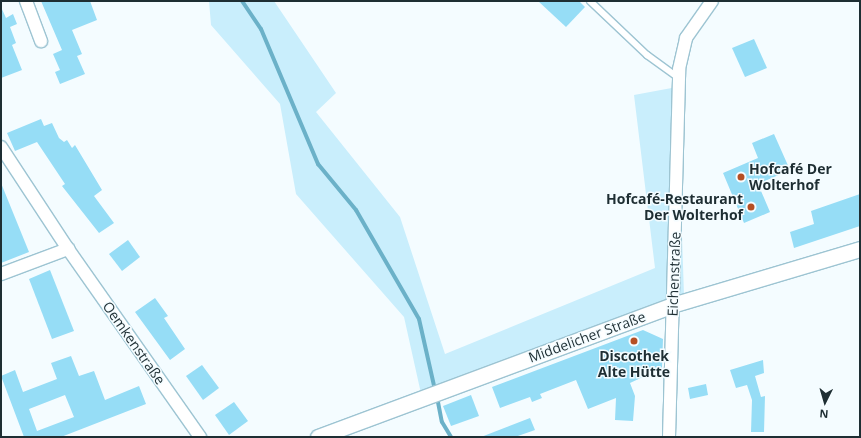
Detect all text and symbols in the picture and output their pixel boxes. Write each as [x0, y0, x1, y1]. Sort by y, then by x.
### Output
place label: Hofcafé Der Wolterhof [749, 161, 832, 194]
marker: Hofcafé Der Wolterhof [736, 172, 746, 182]
place label: Hofcafé-Restaurant Der Wolterhof [606, 191, 743, 224]
marker: Hofcafé-Restaurant Der Wolterhof [746, 202, 756, 212]
street label: Eichenstraße [664, 231, 684, 317]
street label: Oemkenstraße [99, 298, 169, 388]
street label: Middelicher Straße [526, 308, 648, 366]
marker: Discothek Alte Hütte [629, 336, 639, 346]
place label: Discothek Alte Hütte [598, 348, 670, 380]
north arrow [805, 382, 845, 422]
text: N [819, 407, 829, 422]

